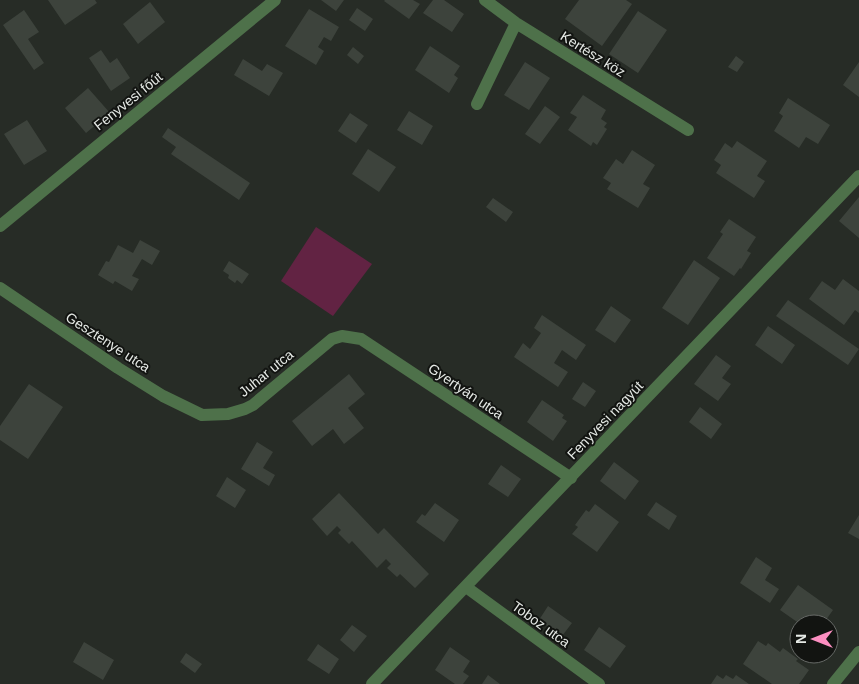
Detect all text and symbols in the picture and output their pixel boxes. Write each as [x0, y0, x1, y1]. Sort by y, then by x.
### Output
street label: Kertész köz [558, 28, 628, 80]
street label: Fenyvesi főút [91, 69, 165, 133]
street label: Gesztenye utca [63, 309, 153, 375]
street label: Juhar utca [236, 346, 297, 400]
street label: Gyertyán utca [425, 360, 507, 422]
street label: Fenyvesi nagyút [564, 378, 646, 462]
street label: Toboz utca [509, 598, 573, 650]
north arrow [789, 614, 839, 664]
text: N [793, 634, 809, 644]

